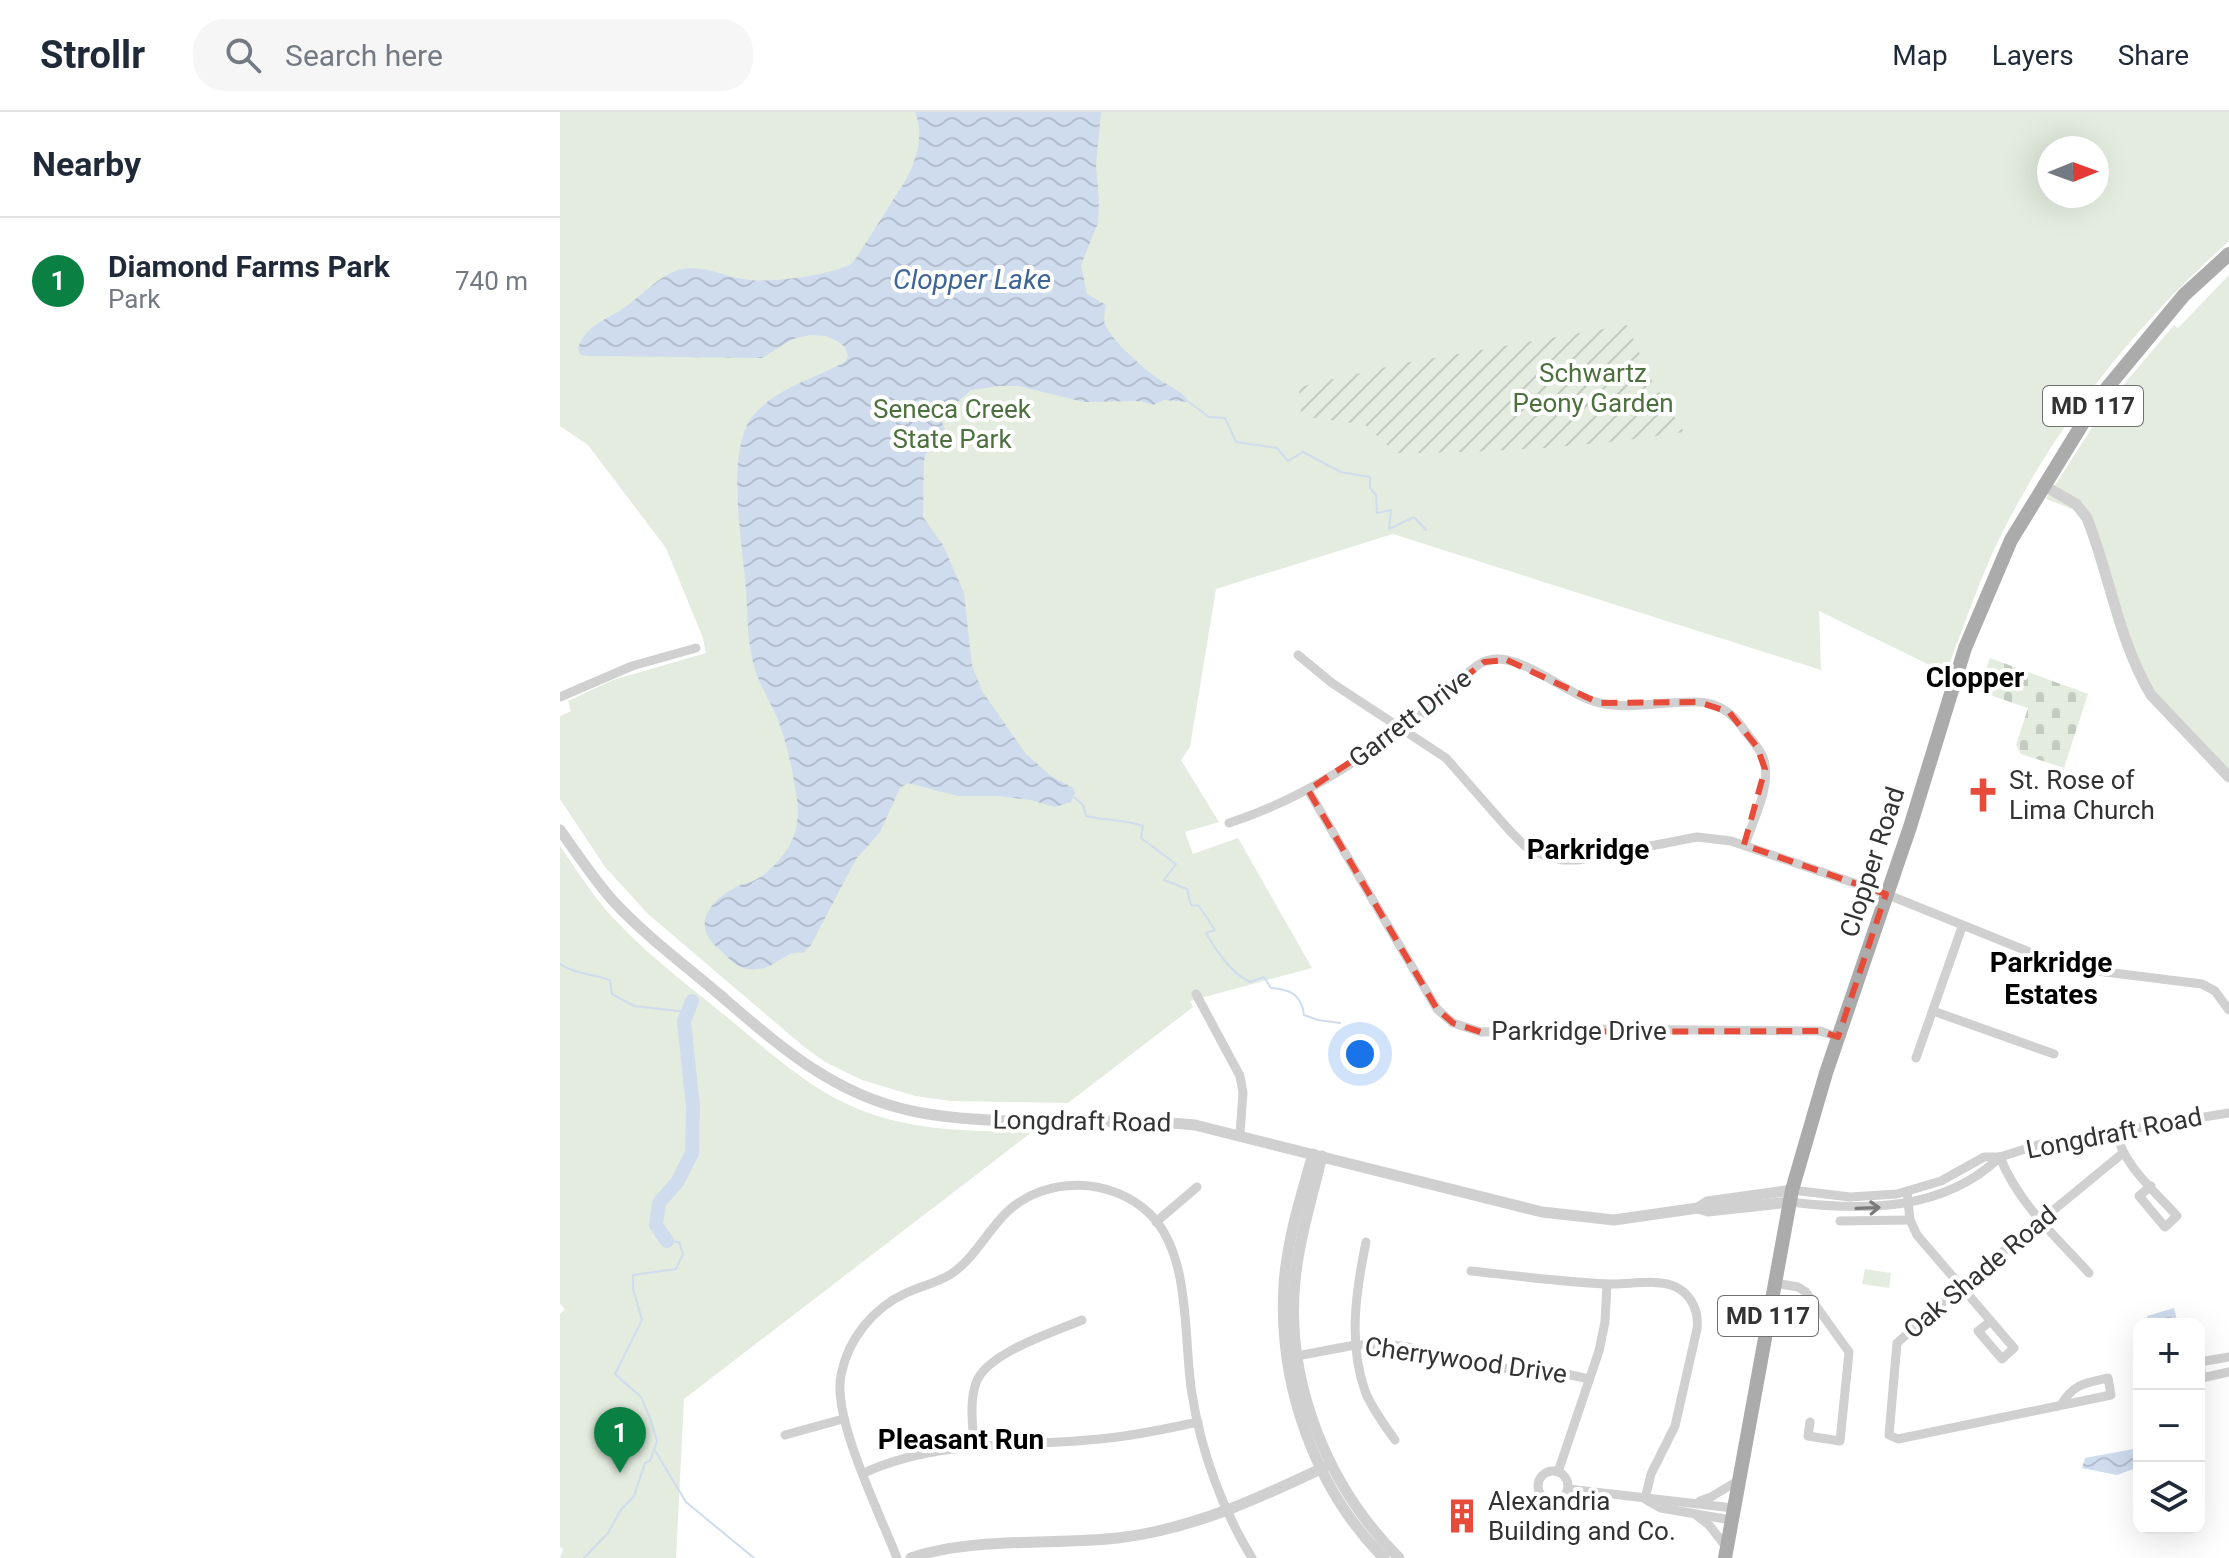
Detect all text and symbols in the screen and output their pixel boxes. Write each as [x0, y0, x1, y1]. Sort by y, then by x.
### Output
search box [193, 19, 753, 91]
text: Strollr [40, 33, 145, 77]
icon: search [221, 33, 265, 77]
text: Search here [285, 38, 443, 73]
text: Map [1892, 39, 1948, 72]
text: Layers [1992, 39, 2074, 72]
text: Share [2118, 39, 2189, 72]
north arrow [2037, 136, 2109, 208]
text: Nearby [32, 144, 141, 184]
text: Diamond Farms Park [108, 249, 390, 284]
water label: Clopper Lake [893, 263, 1051, 296]
text: 1 [51, 266, 65, 296]
text: 740 m [455, 266, 528, 296]
text: Park [108, 284, 160, 314]
park label: Schwartz Peony Garden [1512, 358, 1674, 418]
road number: MD 117 [2043, 386, 2143, 426]
park label: Seneca Creek State Park [873, 394, 1032, 454]
district label: Clopper [1926, 661, 2024, 694]
street label: Garrett Drive [1343, 662, 1477, 774]
place label: St. Rose of Lima Church [2009, 765, 2155, 825]
church icon: St. Rose of Lima Church [1964, 776, 2002, 814]
street label: Clopper Road [1834, 783, 1910, 941]
district label: Parkridge [1527, 833, 1649, 866]
district label: Parkridge Estates [1990, 946, 2112, 1011]
street label: Parkridge Drive [1491, 1016, 1667, 1046]
your location [1340, 1034, 1380, 1074]
street label: Longdraft Road [2024, 1101, 2204, 1165]
street label: Longdraft Road [992, 1104, 1172, 1138]
street label: Oak Shade Road [1898, 1199, 2062, 1345]
one-way arrow [1854, 1200, 1881, 1215]
road number: MD 117 [1718, 1296, 1818, 1336]
map controls [2133, 1318, 2205, 1534]
button: + [2133, 1318, 2205, 1390]
street label: Cherrywood Drive [1363, 1331, 1569, 1389]
button: − [2133, 1390, 2205, 1462]
pin: 1 [594, 1407, 646, 1473]
district label: Pleasant Run [878, 1423, 1044, 1456]
button: layers [2133, 1462, 2205, 1534]
place label: Alexandria Building and Co. [1488, 1486, 1676, 1546]
building icon: Alexandria Building and Co. [1443, 1497, 1481, 1535]

